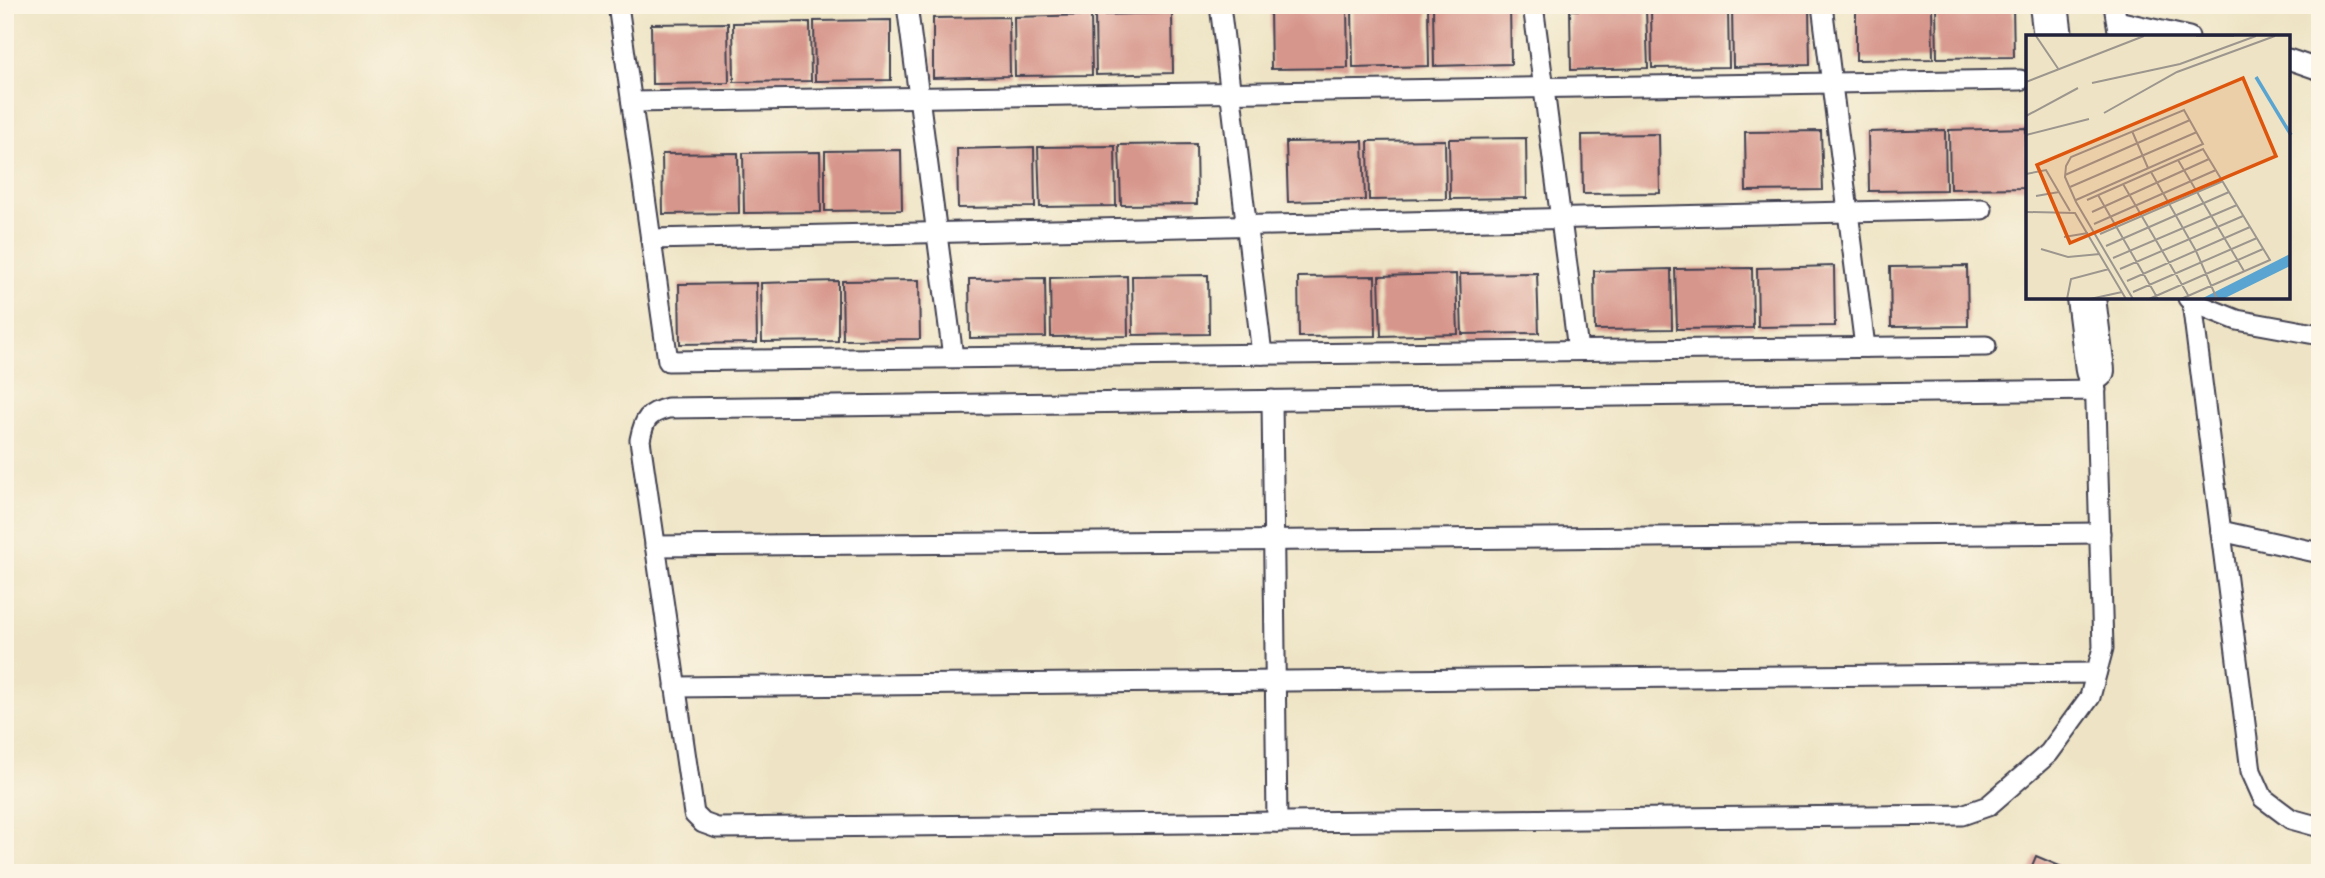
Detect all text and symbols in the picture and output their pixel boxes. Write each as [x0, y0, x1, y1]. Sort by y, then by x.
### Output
inset map [2026, 35, 2290, 299]

